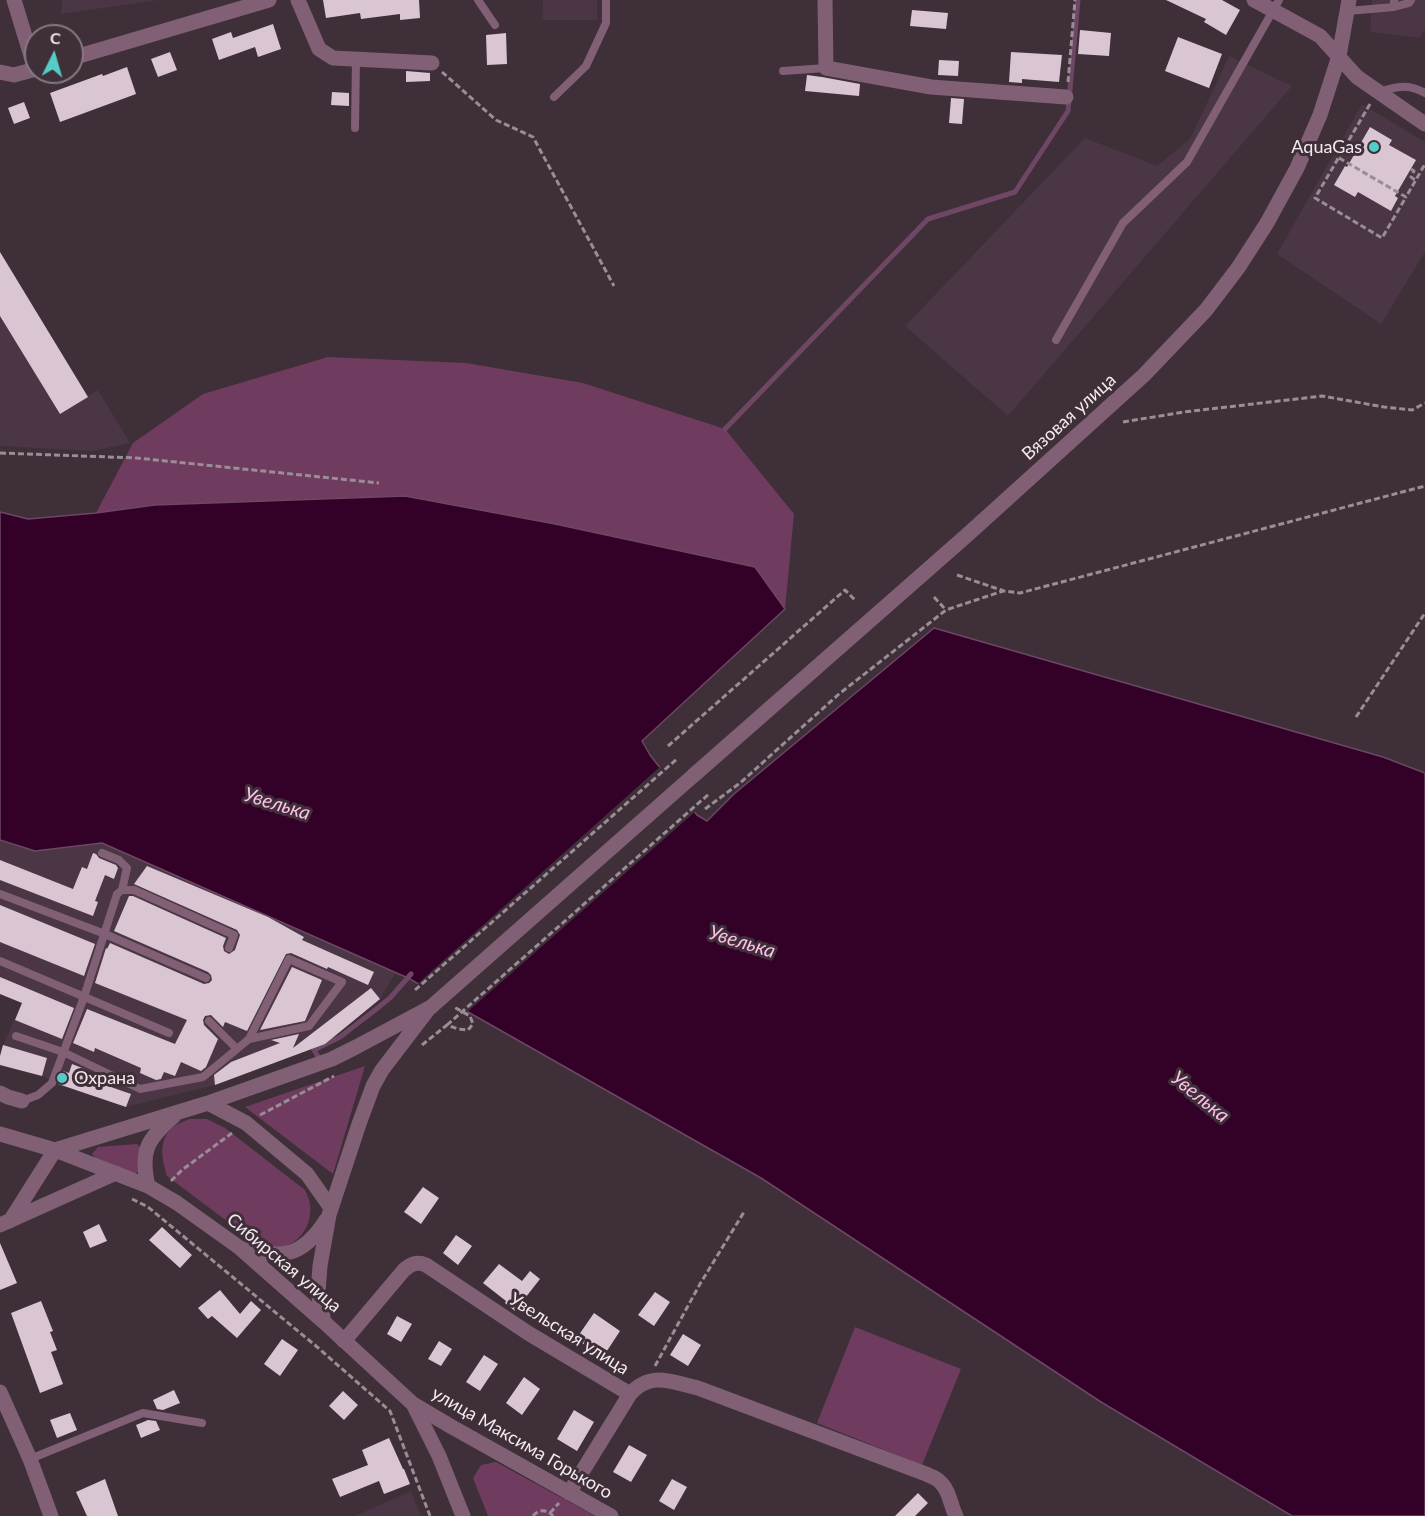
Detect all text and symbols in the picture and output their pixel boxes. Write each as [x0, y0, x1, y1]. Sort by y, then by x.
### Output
north arrow [24, 24, 84, 84]
text: С [49, 28, 62, 47]
place label: AquaGas [1291, 136, 1362, 158]
marker: AquaGas [1367, 140, 1381, 154]
street label: Вязовая улица [1018, 369, 1120, 465]
water label: Увелька [241, 783, 313, 825]
water label: Увелька [706, 921, 778, 963]
water label: Увелька [1166, 1066, 1234, 1128]
place label: Охрана [74, 1067, 135, 1089]
marker: Охрана [55, 1071, 69, 1085]
street label: Сибирская улица [222, 1209, 346, 1317]
street label: Увельская улица [505, 1289, 633, 1379]
street label: улица Максима Горького [428, 1382, 616, 1504]

